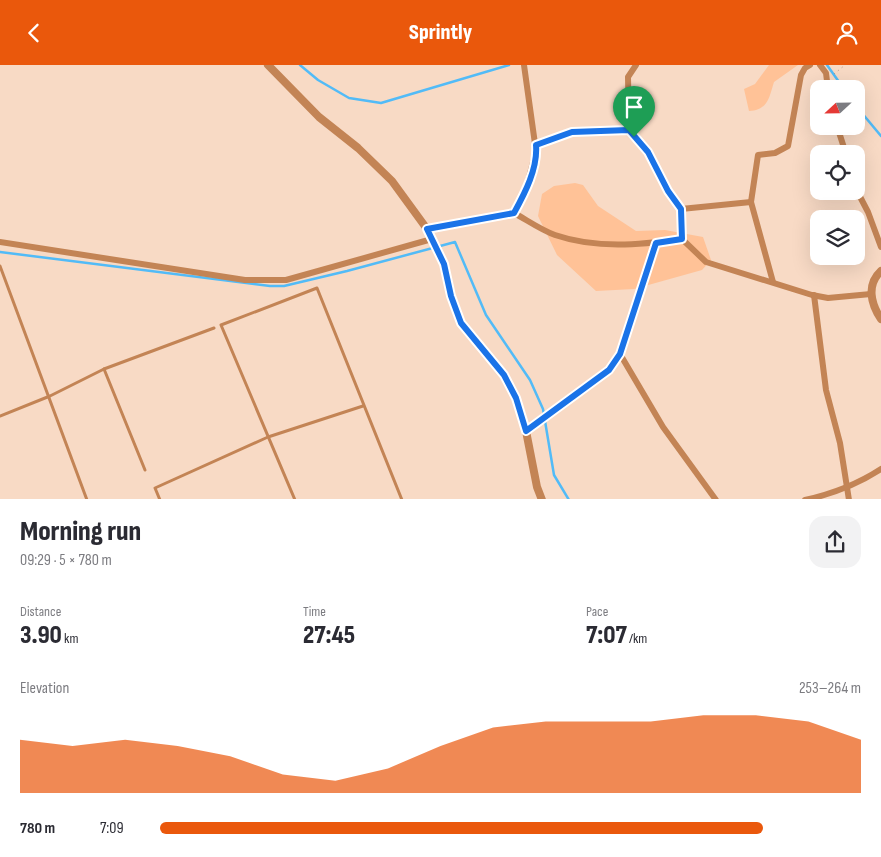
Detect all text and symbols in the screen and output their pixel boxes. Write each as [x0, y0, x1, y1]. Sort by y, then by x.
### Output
icon: back [20, 19, 48, 47]
text: Sprintly [409, 19, 472, 46]
icon: person [833, 19, 861, 47]
north arrow [810, 80, 865, 135]
map controls [810, 80, 865, 265]
pin [613, 86, 655, 137]
icon: arrive [620, 93, 648, 121]
button: locate [810, 145, 865, 200]
button: layers [810, 210, 865, 265]
text: Morning run [20, 515, 141, 548]
button: share [809, 516, 861, 568]
text: 09:29 · 5 × 780 m [20, 551, 112, 570]
text: Distance [20, 603, 61, 620]
text: Time [303, 603, 326, 620]
text: Pace [586, 603, 608, 620]
text: 3.90 [20, 620, 62, 651]
text: 27:45 [303, 620, 355, 651]
text: 7:07 [586, 620, 627, 651]
text: km [62, 630, 78, 647]
text: /km [627, 630, 647, 647]
text: Elevation [20, 679, 69, 698]
text: 253–264 m [799, 679, 861, 698]
text: 780 m [20, 819, 55, 838]
text: 7:09 [100, 819, 124, 838]

